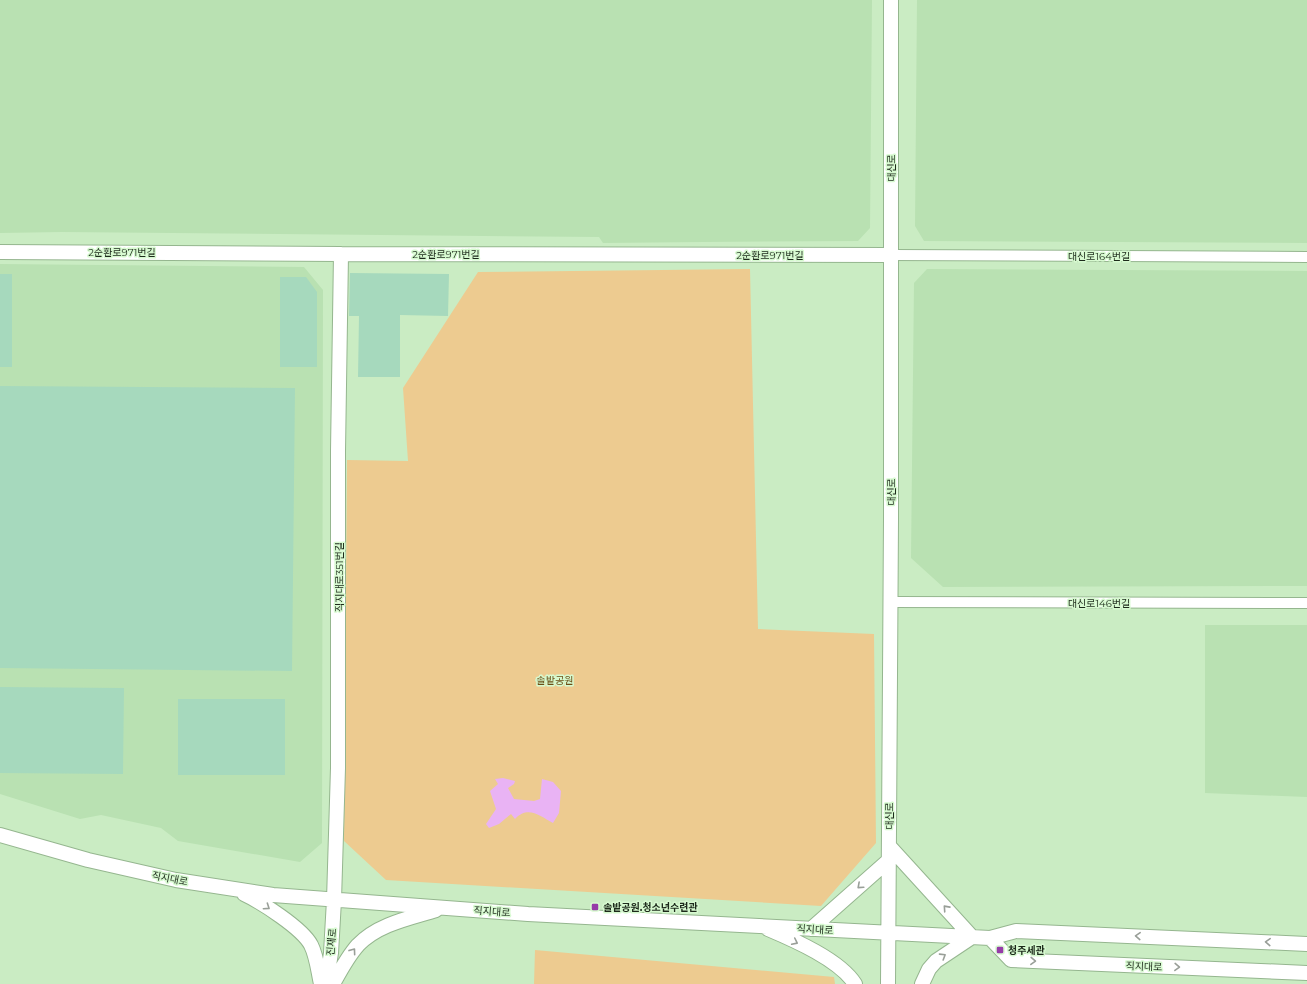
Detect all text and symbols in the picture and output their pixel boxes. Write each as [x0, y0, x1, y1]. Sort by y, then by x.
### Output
street label: 대신로 [885, 154, 898, 182]
street label: 2순환로971번길 [88, 246, 156, 259]
street label: 2순환로971번길 [412, 248, 480, 261]
street label: 2순환로971번길 [736, 249, 804, 262]
street label: 대신로164번길 [1068, 250, 1130, 263]
street label: 대신로 [885, 478, 898, 506]
street label: 직지대로351번길 [333, 542, 346, 612]
street label: 대신로146번길 [1068, 597, 1130, 610]
park label: 솔밭공원 [537, 674, 573, 687]
street label: 대신로 [883, 802, 896, 830]
street label: 직지대로 [151, 869, 189, 888]
one-way arrow [857, 881, 865, 888]
place label: 솔밭공원.청소년수련관 [603, 901, 698, 914]
one-way arrow [263, 902, 270, 910]
marker: 솔밭공원.청소년수련관 [590, 902, 600, 912]
street label: 직지대로 [473, 904, 511, 919]
one-way arrow [943, 905, 951, 913]
street label: 직지대로 [796, 922, 834, 937]
street label: 진재로 [324, 928, 339, 956]
one-way arrow [1135, 932, 1141, 941]
one-way arrow [791, 937, 799, 945]
one-way arrow [1265, 938, 1271, 947]
place label: 청주세관 [1008, 944, 1045, 957]
marker: 청주세관 [995, 945, 1005, 955]
one-way arrow [349, 948, 356, 955]
one-way arrow [939, 953, 946, 961]
one-way arrow [1030, 957, 1036, 965]
street label: 직지대로 [1125, 959, 1163, 974]
one-way arrow [1174, 963, 1180, 971]

